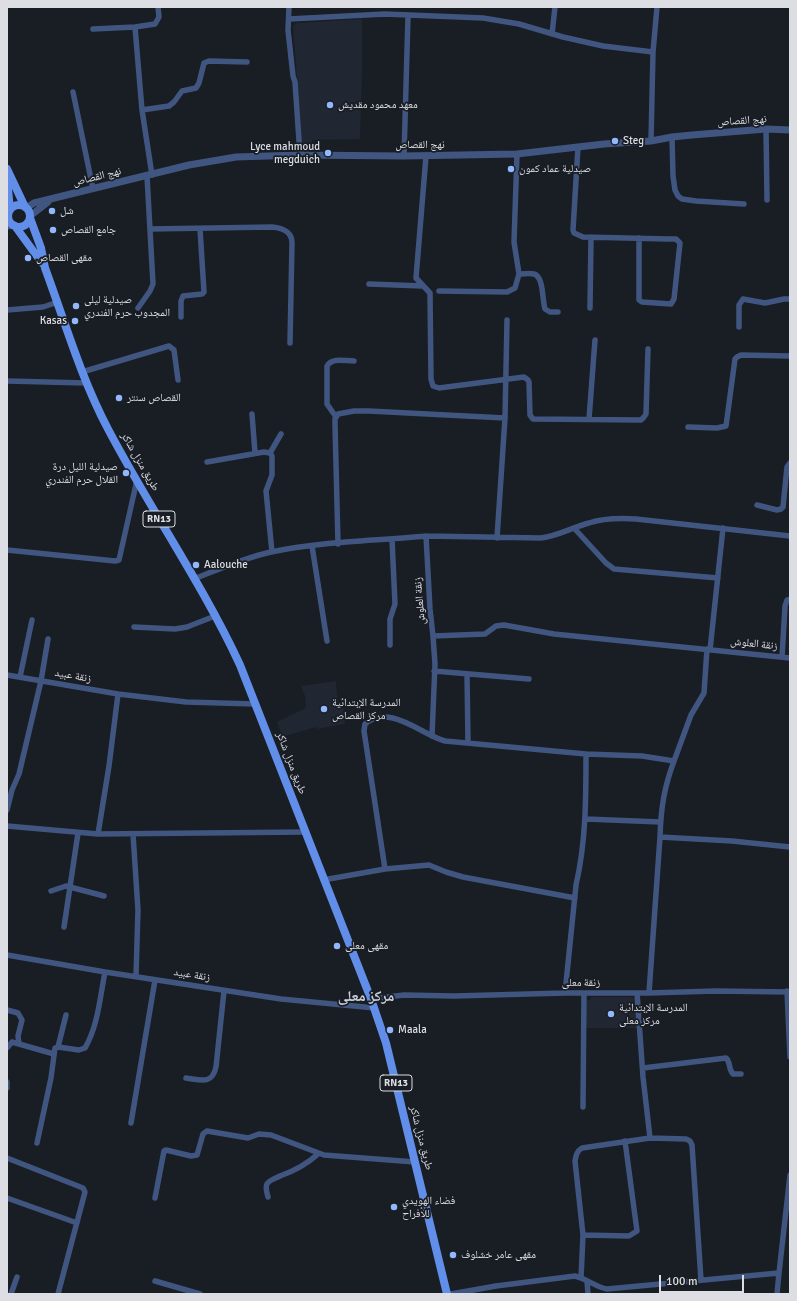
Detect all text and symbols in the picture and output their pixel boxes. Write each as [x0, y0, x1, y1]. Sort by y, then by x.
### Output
place label: معهد محمود مقديش [338, 98, 418, 112]
marker: معهد محمود مقديش [325, 100, 335, 110]
street label: نهج القصاص [717, 113, 767, 129]
place label: Steg [623, 134, 644, 148]
marker: Steg [610, 136, 620, 146]
street label: نهج القصاص [395, 138, 445, 152]
place label: Lyce mahmoud megduich [250, 140, 320, 166]
marker: Lyce mahmoud megduich [323, 148, 333, 158]
place label: صيدلية عماد كمون [519, 162, 591, 176]
marker: صيدلية عماد كمون [506, 164, 516, 174]
street label: نهج القصاص [71, 165, 123, 189]
place label: شل [60, 204, 74, 218]
marker: شل [47, 206, 57, 216]
place label: جامع القصاص [61, 223, 116, 237]
marker: جامع القصاص [48, 225, 58, 235]
place label: مقهى القصاص [36, 251, 92, 265]
marker: مقهى القصاص [23, 253, 33, 263]
place label: صيدلية ليلى المجدوب حرم الفندري [84, 293, 170, 319]
marker: صيدلية ليلى المجدوب حرم الفندري [71, 301, 81, 311]
place label: Kasas [40, 314, 67, 328]
marker: Kasas [70, 316, 80, 326]
place label: القصاص سنتر [127, 391, 181, 405]
marker: القصاص سنتر [114, 393, 124, 403]
street label: طريق منزل شاكر [118, 430, 162, 494]
place label: صيدلية الليل درة القلال حرم الفندري [45, 460, 118, 486]
marker: صيدلية الليل درة القلال حرم الفندري [121, 468, 131, 478]
road number: RN13 [143, 511, 175, 527]
place label: Aalouche [204, 558, 248, 572]
marker: Aalouche [191, 560, 201, 570]
street label: زنقة العلوش [411, 577, 429, 625]
street label: زنقة العلوش [730, 635, 778, 653]
street label: زنقة عبيد [54, 666, 92, 686]
place label: المدرسة الإبتدائية مركز القصاص [332, 696, 401, 722]
marker: المدرسة الإبتدائية مركز القصاص [319, 704, 329, 714]
street label: طريق منزل شاكر [273, 730, 309, 796]
place label: مقهى معلى [345, 939, 388, 953]
marker: مقهى معلى [332, 941, 342, 951]
street label: زنقة عبيد [173, 966, 211, 984]
street label: زنقة معلى [562, 976, 600, 990]
district label: مركز معلى [338, 988, 394, 1006]
place label: المدرسة الإبتدائية مركز معلى [619, 1001, 688, 1027]
marker: المدرسة الإبتدائية مركز معلى [606, 1009, 616, 1019]
place label: Maala [398, 1023, 427, 1037]
marker: Maala [385, 1025, 395, 1035]
road number: RN13 [380, 1075, 412, 1091]
street label: طريق منزل شاكر [407, 1105, 435, 1171]
place label: فضاء الهويدي للأفراح [402, 1194, 455, 1220]
marker: فضاء الهويدي للأفراح [389, 1202, 399, 1212]
place label: مقهى عامر خشلوف [461, 1248, 536, 1262]
marker: مقهى عامر خشلوف [448, 1250, 458, 1260]
scale bar [661, 1267, 746, 1293]
text: 100 m [666, 1274, 698, 1289]

